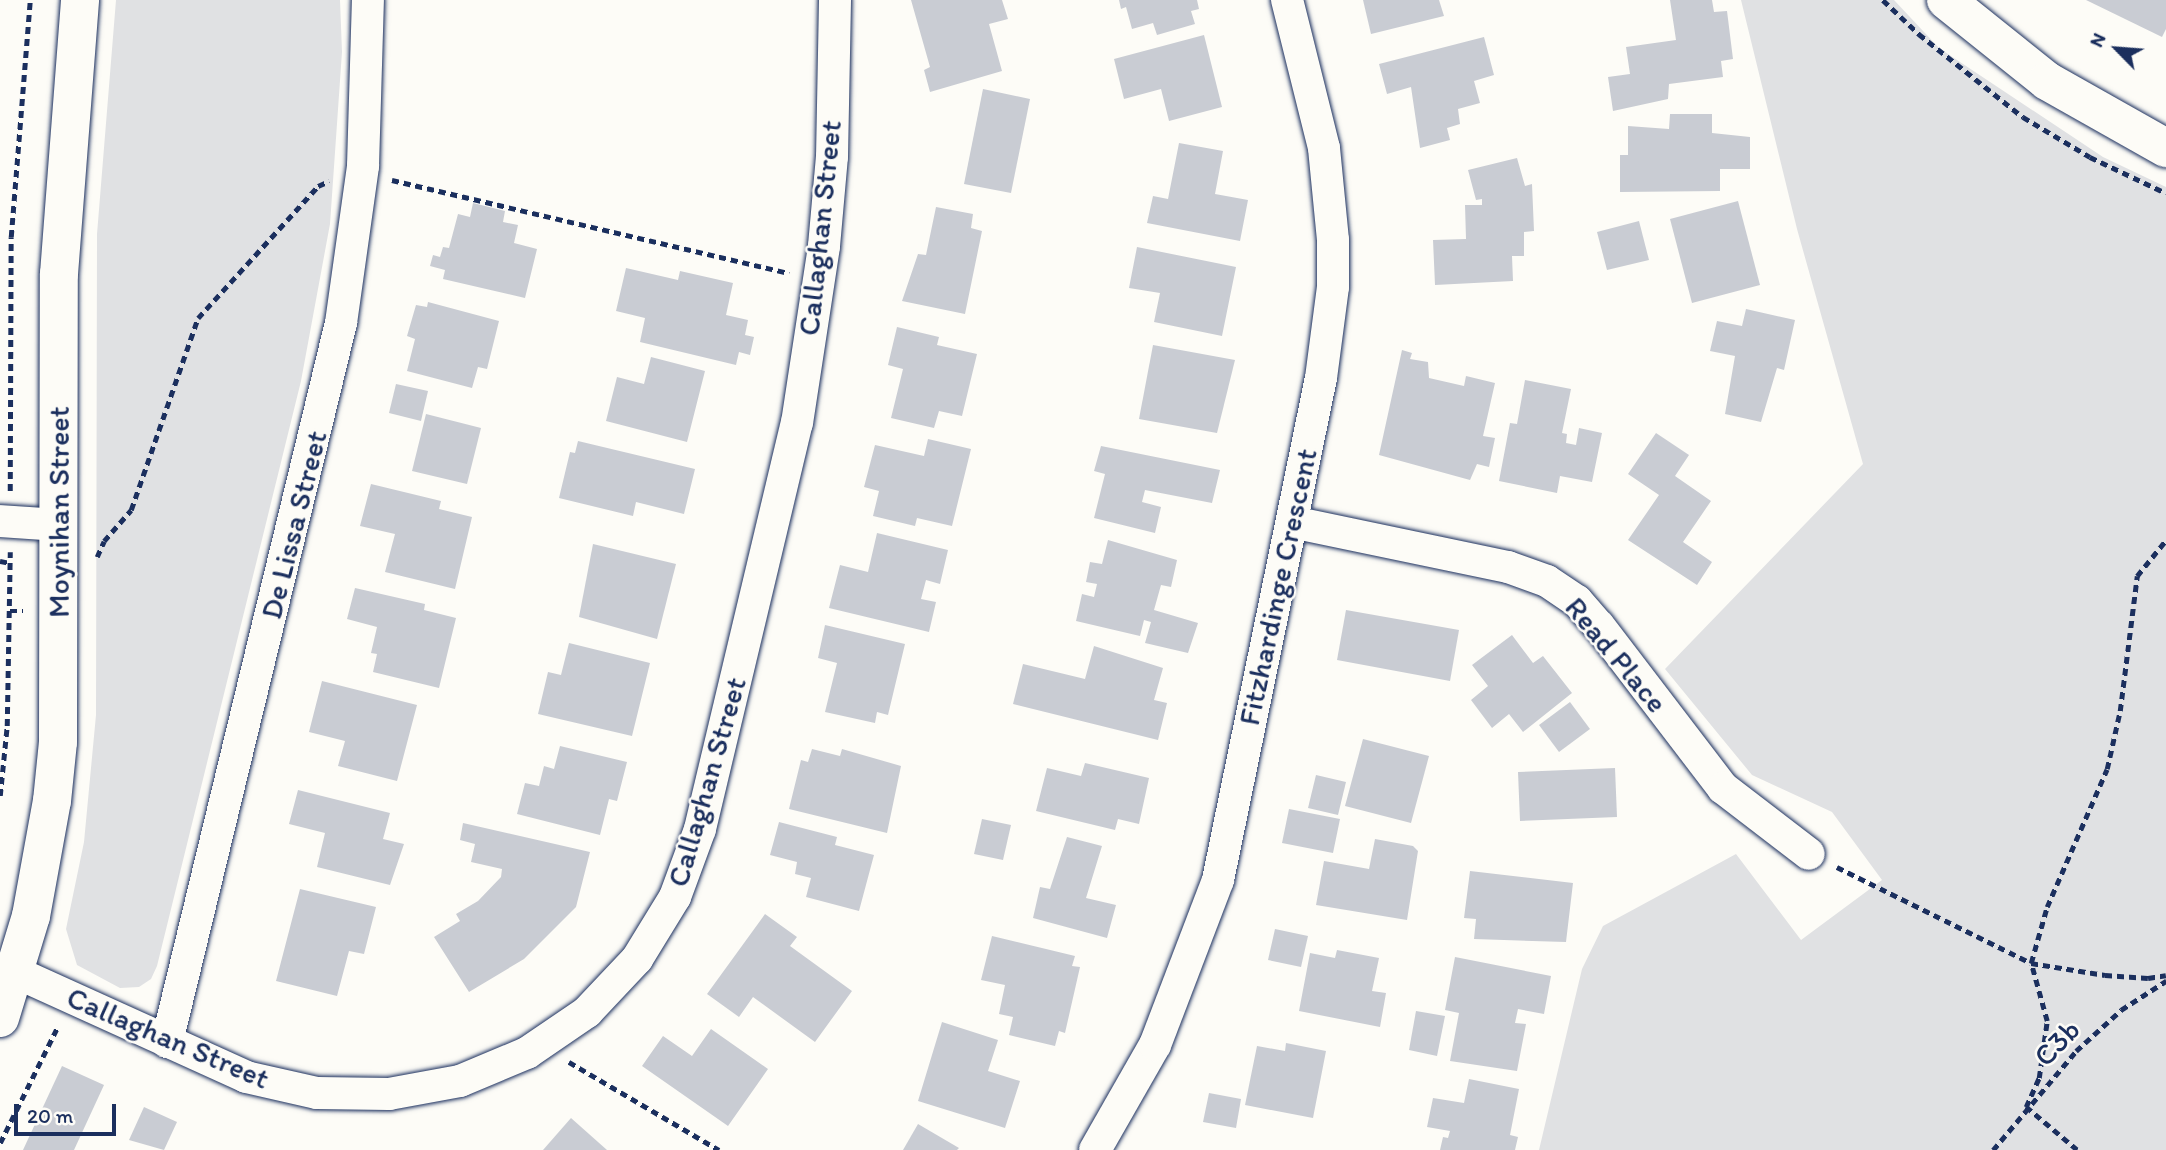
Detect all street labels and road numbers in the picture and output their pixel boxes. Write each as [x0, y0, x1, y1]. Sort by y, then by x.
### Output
street label: Callaghan Street [791, 119, 849, 337]
street label: Moynihan Street [41, 406, 77, 618]
street label: De Lissa Street [253, 428, 335, 622]
street label: Fitzhardinge Crescent [1231, 445, 1325, 729]
street label: Read Place [1557, 590, 1675, 720]
street label: Callaghan Street [660, 673, 754, 891]
street label: Callaghan Street [62, 979, 274, 1097]
street label: C3b [2026, 1012, 2088, 1074]

